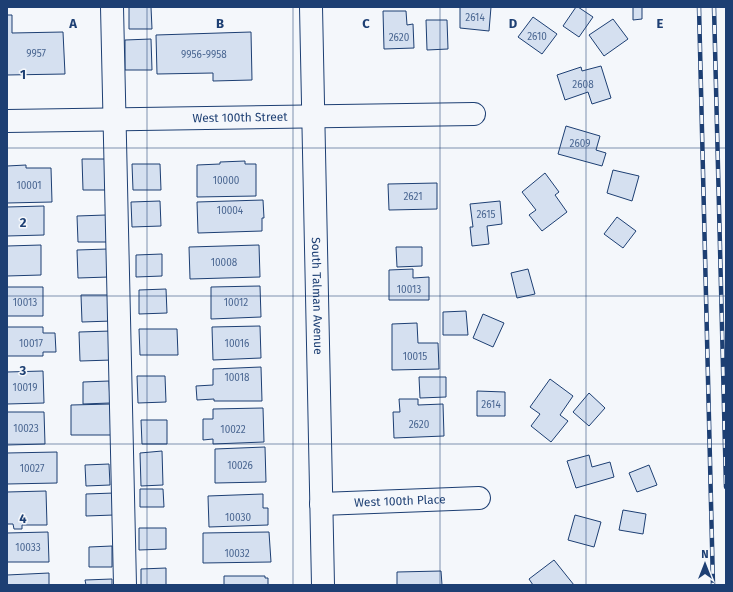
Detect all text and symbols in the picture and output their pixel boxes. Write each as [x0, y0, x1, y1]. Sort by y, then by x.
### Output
house number: 2614 [465, 12, 485, 24]
text: A [68, 16, 77, 31]
text: B [216, 16, 224, 31]
text: C [362, 16, 370, 31]
text: D [509, 16, 518, 31]
text: E [657, 16, 664, 31]
house number: 2610 [527, 31, 547, 43]
house number: 2620 [389, 32, 410, 44]
house number: 9957 [26, 48, 46, 60]
house number: 9956-9958 [181, 49, 227, 61]
text: 1 [20, 67, 26, 82]
house number: 2608 [572, 79, 594, 91]
street label: West 100th Street [192, 110, 288, 125]
house number: 2609 [569, 138, 591, 150]
house number: 10000 [213, 175, 240, 187]
house number: 10001 [16, 180, 42, 192]
house number: 2621 [403, 191, 423, 203]
house number: 10004 [217, 205, 244, 217]
house number: 2615 [476, 209, 496, 221]
text: 2 [20, 215, 27, 230]
street label: South Talman Avenue [309, 237, 325, 355]
house number: 10008 [211, 257, 238, 269]
house number: 10013 [397, 284, 421, 296]
house number: 10013 [13, 297, 37, 309]
house number: 10012 [224, 297, 248, 309]
house number: 10017 [19, 338, 44, 350]
house number: 10016 [225, 338, 249, 350]
house number: 10015 [403, 351, 427, 363]
text: 3 [19, 363, 27, 378]
house number: 10018 [224, 372, 250, 384]
house number: 10019 [13, 382, 37, 394]
house number: 2614 [481, 399, 501, 411]
house number: 2620 [409, 419, 430, 431]
house number: 10023 [13, 423, 39, 435]
house number: 10022 [220, 424, 246, 436]
house number: 10026 [227, 460, 253, 472]
house number: 10027 [20, 463, 45, 475]
street label: West 100th Place [354, 492, 446, 510]
text: 4 [19, 511, 27, 526]
house number: 10030 [225, 512, 251, 524]
house number: 10033 [15, 542, 41, 554]
north arrow [685, 544, 725, 584]
house number: 10032 [224, 548, 250, 560]
text: N [701, 548, 709, 561]

